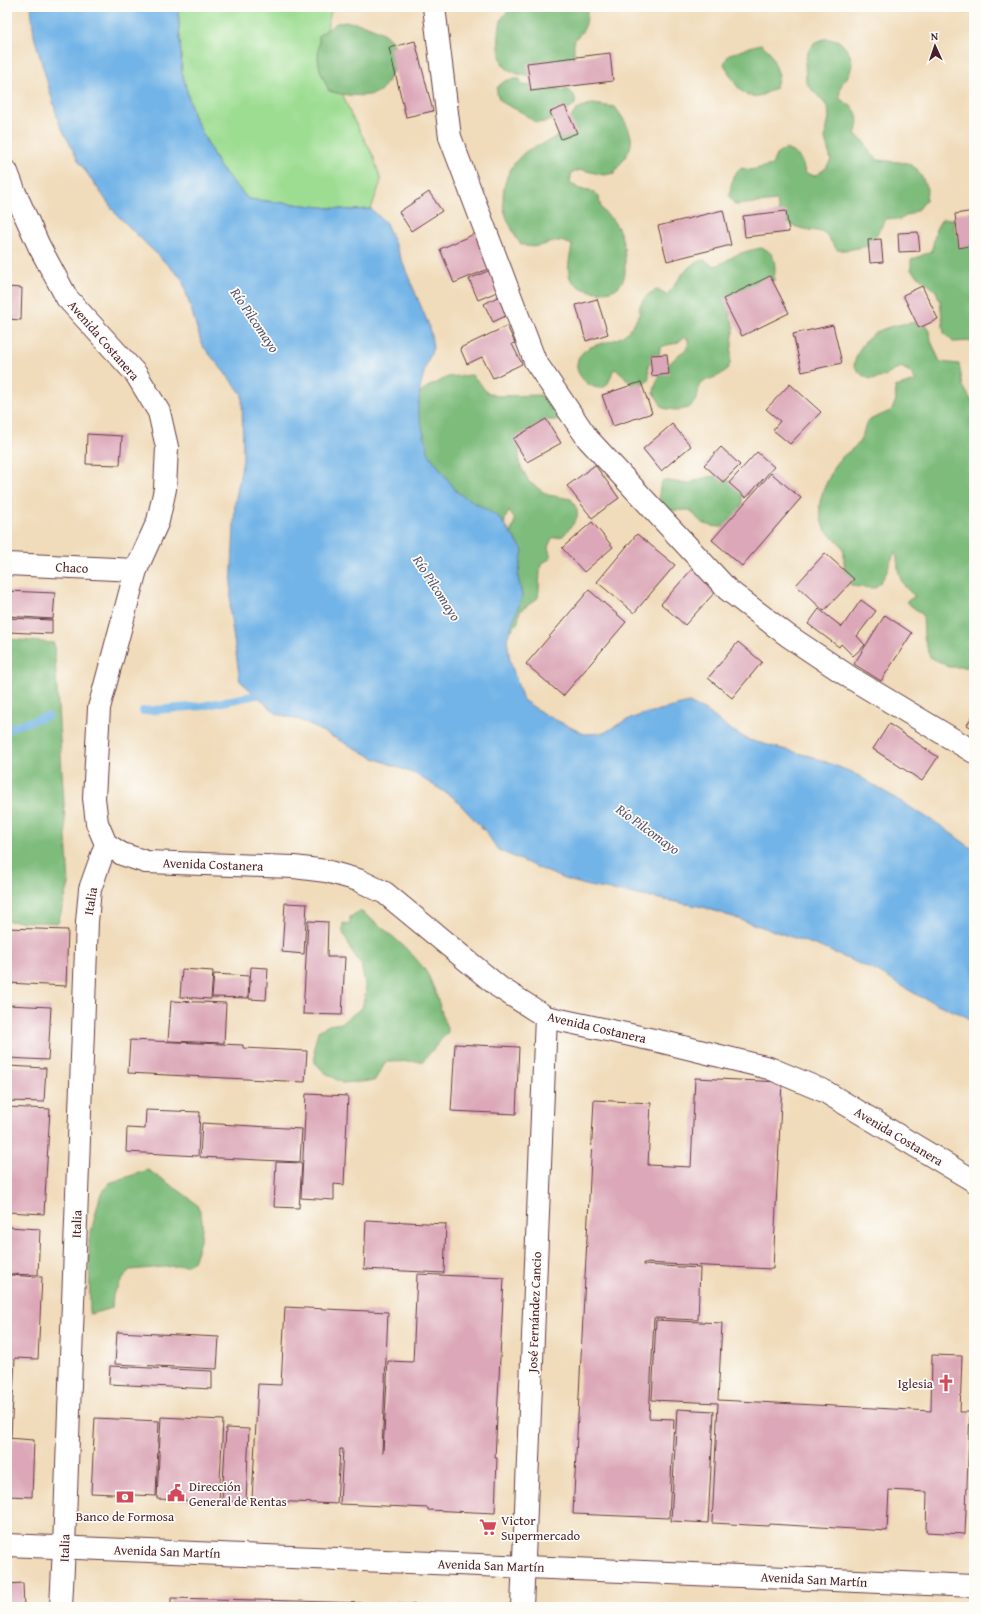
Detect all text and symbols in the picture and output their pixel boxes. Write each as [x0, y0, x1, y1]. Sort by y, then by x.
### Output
north arrow [915, 26, 955, 66]
text: N [930, 28, 939, 44]
water label: Río Pilcomayo [225, 283, 284, 356]
street label: Avenida Costanera [63, 296, 144, 385]
water label: Río Pilcomayo [408, 550, 466, 625]
street label: Chaco [55, 557, 89, 578]
water label: Río Pilcomayo [611, 798, 684, 859]
street label: Avenida Costanera [162, 853, 265, 876]
street label: Italia [79, 885, 102, 916]
street label: Avenida Costanera [546, 1007, 649, 1048]
street label: Avenida Costanera [851, 1102, 948, 1171]
street label: Italia [67, 1209, 87, 1238]
street label: José Fernández Cancio [523, 1251, 546, 1375]
church icon: Iglesia [936, 1373, 956, 1393]
place label: Iglesia [898, 1374, 934, 1393]
place label: Dirección General de Rentas [189, 1477, 287, 1511]
public building icon: Dirección General de Rentas [166, 1483, 186, 1503]
bank icon: Banco de Formosa [115, 1487, 135, 1507]
place label: Banco de Formosa [76, 1507, 175, 1526]
place label: Victor Supermercado [501, 1511, 581, 1545]
supermarket icon: Victor Supermercado [478, 1517, 498, 1537]
street label: Italia [55, 1533, 75, 1562]
street label: Avenida San Martín [113, 1540, 221, 1563]
street label: Avenida San Martín [437, 1554, 545, 1577]
street label: Avenida San Martín [760, 1567, 868, 1592]

